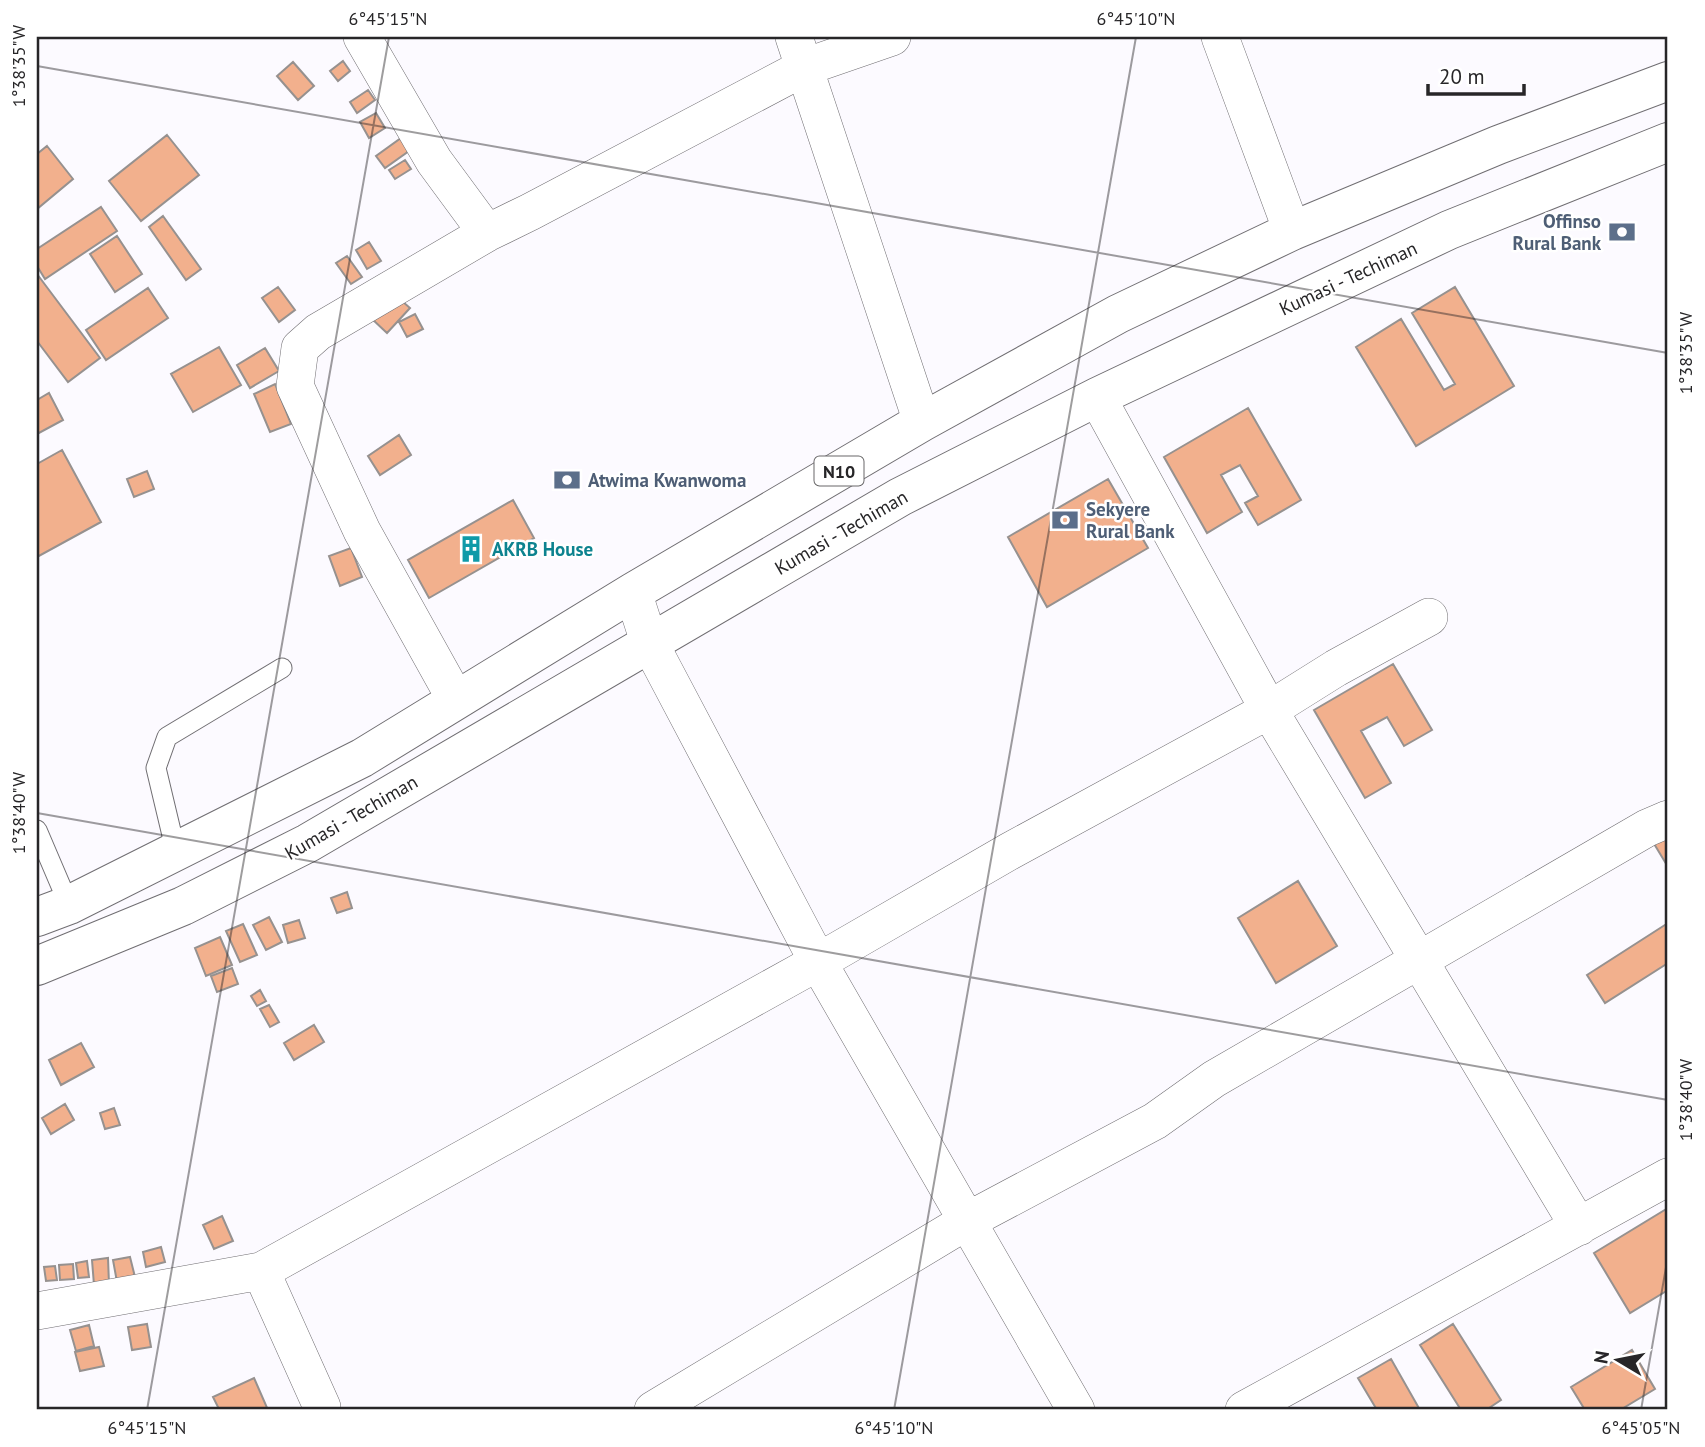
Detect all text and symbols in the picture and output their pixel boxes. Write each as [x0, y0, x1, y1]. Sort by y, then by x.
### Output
text: 6°45'15"N [349, 7, 427, 30]
text: 6°45'10"N [1097, 7, 1175, 30]
text: 1°38'35"W [7, 25, 30, 107]
scale bar [1428, 52, 1525, 96]
text: 20 m [1439, 63, 1485, 90]
place label: Offinso Rural Bank [1513, 209, 1602, 255]
bank icon: Offinso Rural Bank [1607, 217, 1637, 247]
street label: Kumasi - Techiman [1275, 236, 1421, 320]
text: 1°38'35"W [1674, 312, 1697, 394]
road number: N10 [814, 457, 864, 486]
bank icon: Atwima Kwanwoma [552, 465, 582, 495]
place label: Atwima Kwanwoma [588, 468, 746, 492]
street label: Kumasi - Techiman [770, 484, 912, 580]
place label: Sekyere Rural Bank [1086, 497, 1175, 543]
bank icon: Sekyere Rural Bank [1050, 505, 1080, 535]
building icon: AKRB House [456, 534, 486, 564]
place label: AKRB House [492, 537, 593, 561]
street label: Kumasi - Techiman [280, 769, 422, 865]
text: 1°38'40"W [7, 772, 30, 854]
text: 1°38'40"W [1674, 1059, 1697, 1141]
north arrow [1582, 1324, 1652, 1394]
text: N [1588, 1349, 1614, 1365]
text: 6°45'15"N [108, 1416, 186, 1439]
text: 6°45'10"N [855, 1416, 933, 1439]
text: 6°45'05"N [1602, 1416, 1680, 1439]

